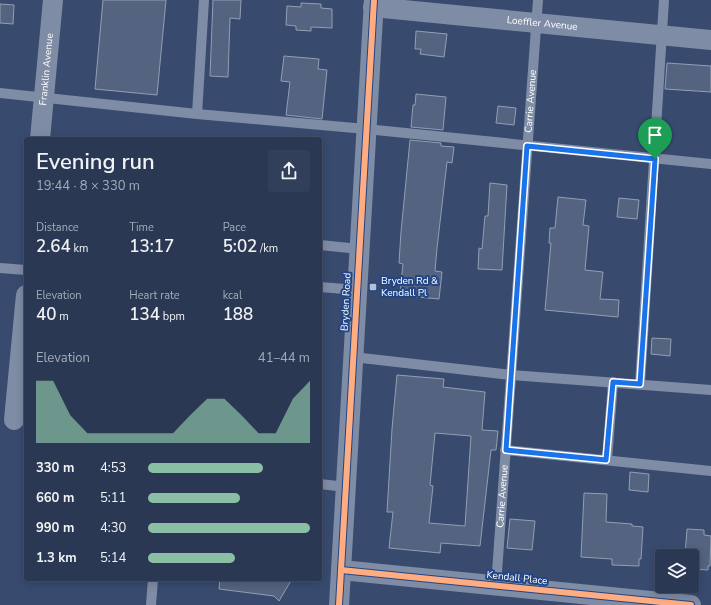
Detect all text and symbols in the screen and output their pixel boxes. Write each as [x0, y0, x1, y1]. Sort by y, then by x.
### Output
street label: Loeffler Avenue [506, 13, 578, 34]
street label: Franklin Avenue [36, 33, 57, 106]
street label: Carrie Avenue [521, 69, 540, 133]
pin [638, 118, 672, 159]
icon: arrive [644, 124, 666, 146]
text: Evening run [36, 147, 155, 177]
button: share [268, 150, 310, 192]
text: 19:44 · 8 × 330 m [36, 177, 140, 195]
text: Distance [36, 220, 79, 235]
text: Time [129, 220, 154, 235]
text: Pace [223, 220, 246, 235]
text: 2.64 [36, 235, 71, 258]
text: 13:17 [129, 235, 174, 258]
text: 5:02 [223, 235, 257, 258]
text: km [71, 241, 88, 256]
text: /km [257, 241, 278, 256]
street label: Bryden Road [337, 272, 355, 332]
place label: Bryden Rd & Kendall Pl [381, 274, 438, 300]
marker: Bryden Rd & Kendall Pl [368, 282, 378, 292]
text: Elevation [36, 288, 82, 303]
text: Heart rate [129, 288, 180, 303]
text: kcal [223, 288, 242, 303]
text: 40 [36, 303, 56, 326]
text: 134 [129, 303, 160, 326]
text: 188 [223, 303, 253, 326]
text: m [56, 309, 69, 324]
text: bpm [160, 309, 185, 324]
text: Elevation [36, 349, 90, 367]
text: 41–44 m [258, 349, 310, 367]
text: 330 m [36, 459, 74, 477]
text: 4:53 [100, 459, 126, 477]
street label: Carrie Avenue [493, 464, 512, 528]
text: 660 m [36, 489, 74, 507]
text: 5:11 [100, 489, 126, 507]
text: 990 m [36, 519, 74, 537]
text: 4:30 [100, 519, 126, 537]
text: 1.3 km [36, 549, 77, 567]
text: 5:14 [100, 549, 126, 567]
map controls [655, 549, 699, 593]
button: layers [655, 549, 699, 593]
street label: Kendall Place [486, 568, 548, 588]

